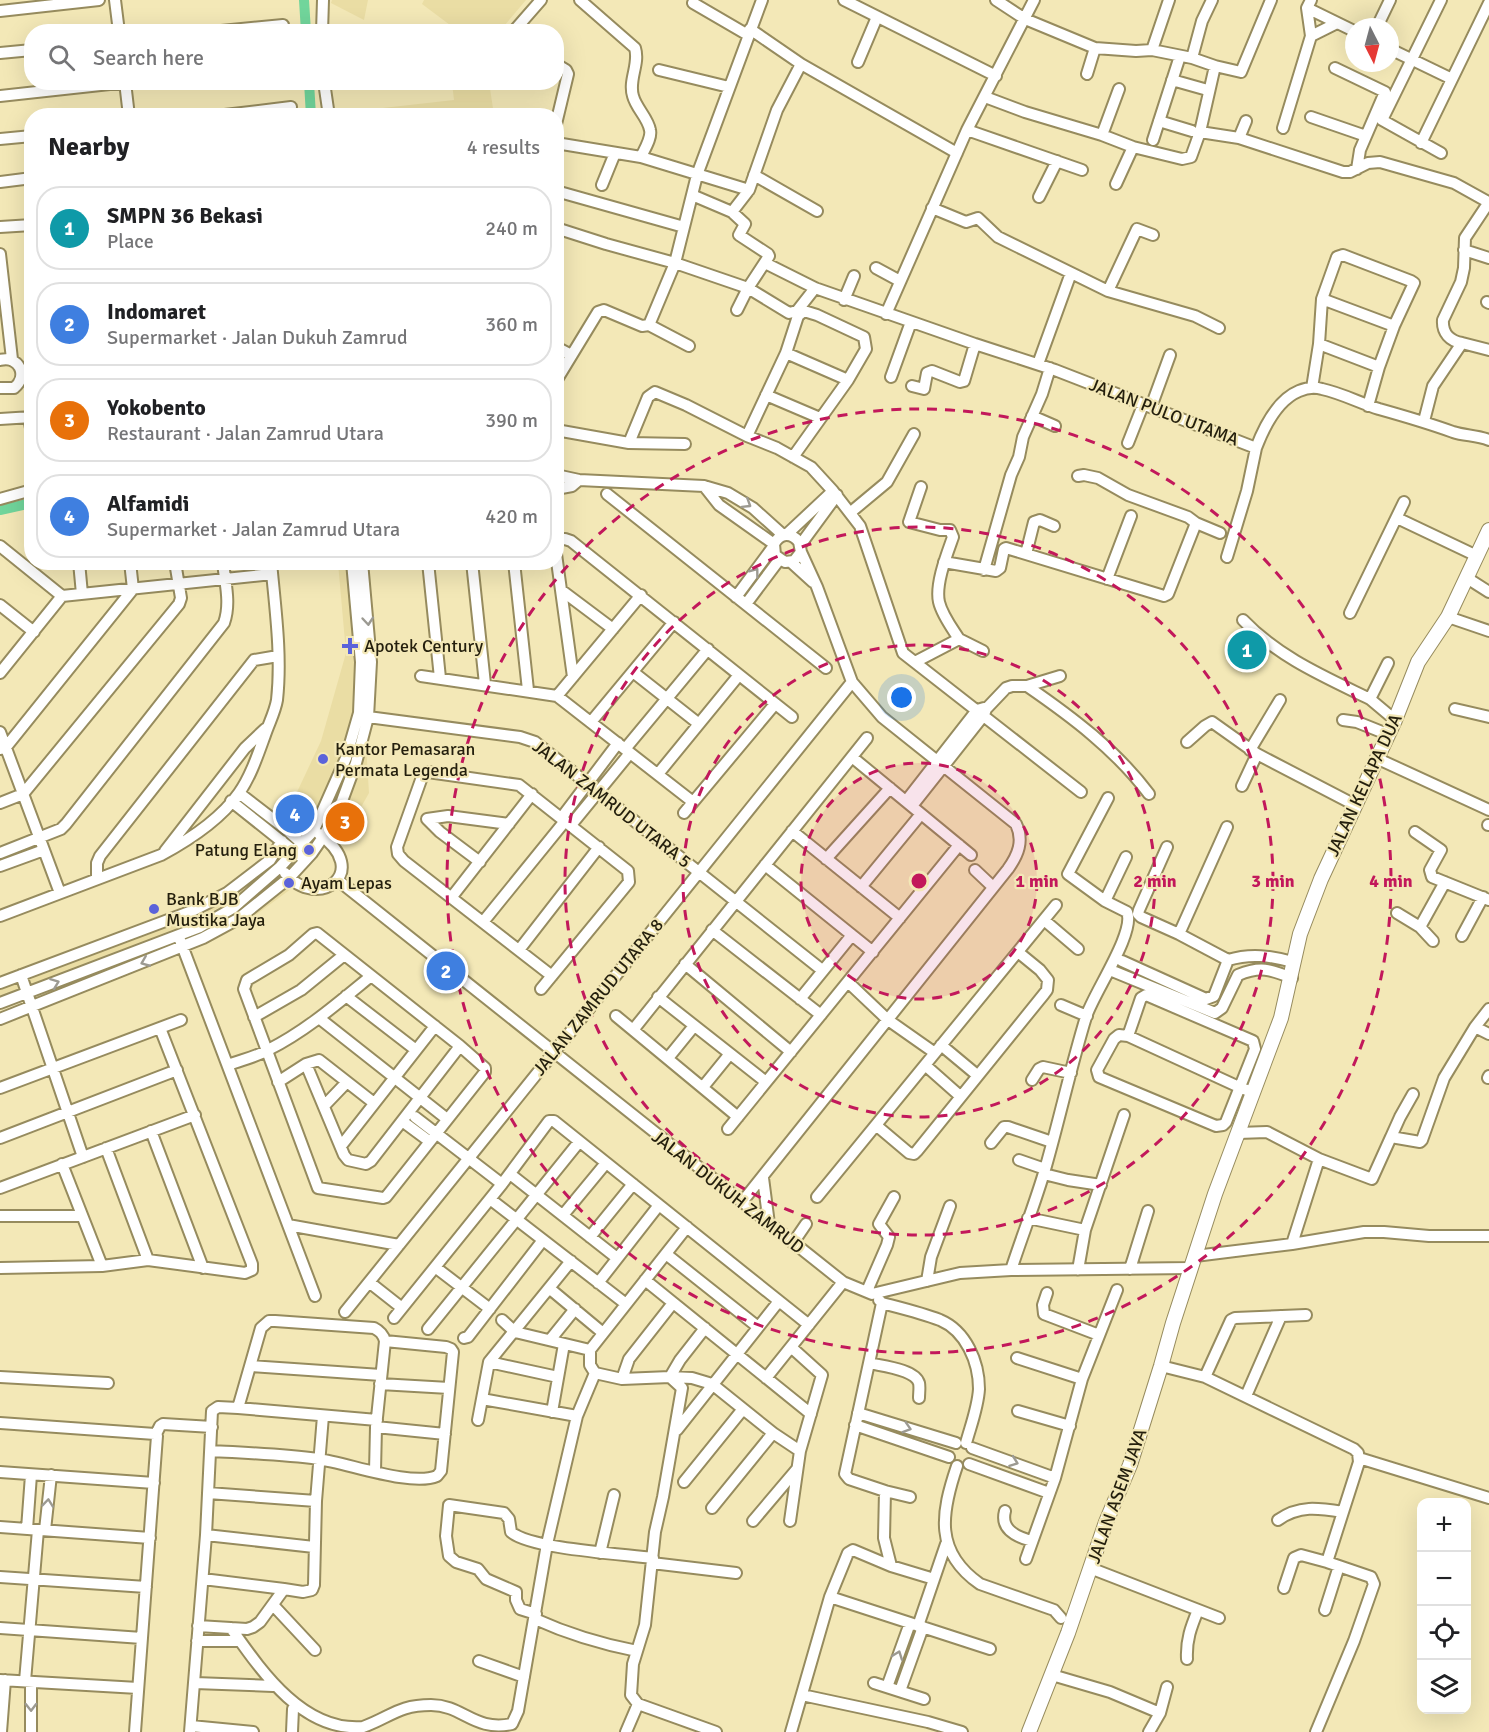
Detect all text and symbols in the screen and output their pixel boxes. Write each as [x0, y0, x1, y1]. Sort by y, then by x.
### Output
north arrow [1345, 18, 1399, 72]
search box [24, 24, 564, 90]
icon: search [45, 41, 78, 74]
text: Search here [93, 44, 204, 71]
text: Nearby [48, 131, 129, 163]
text: 4 results [467, 135, 540, 160]
text: SMPN 36 Bekasi [107, 202, 263, 229]
text: 1 [64, 216, 75, 241]
text: 240 m [485, 216, 538, 241]
text: Place [107, 229, 154, 254]
text: Indomaret [107, 298, 206, 325]
text: 2 [64, 312, 75, 337]
text: 360 m [485, 312, 538, 337]
text: Supermarket · Jalan Dukuh Zamrud [107, 325, 408, 350]
street label: JALAN PULO UTAMA [1086, 373, 1242, 451]
text: Yokobento [107, 394, 206, 421]
text: 3 [64, 408, 75, 433]
text: 390 m [485, 408, 538, 433]
text: Restaurant · Jalan Zamrud Utara [107, 421, 384, 446]
text: Alfamidi [107, 490, 189, 517]
one-way arrow [741, 497, 751, 509]
text: 4 [64, 504, 75, 529]
text: 420 m [485, 504, 538, 529]
text: Supermarket · Jalan Zamrud Utara [107, 517, 400, 542]
one-way arrow [747, 568, 758, 579]
one-way arrow [361, 616, 374, 625]
pin: 1 [1228, 628, 1266, 672]
place label: Apotek Century [364, 635, 484, 657]
marker: Apotek Century [341, 637, 359, 655]
your location [887, 683, 916, 712]
street label: JALAN KELAPA DUA [1321, 710, 1407, 860]
street label: JALAN ZAMRUD UTARA 5 [528, 735, 696, 873]
place label: Kantor Pemasaran Permata Legenda [335, 738, 475, 781]
marker: Kantor Pemasaran Permata Legenda [316, 752, 330, 766]
pin: 4 [276, 792, 314, 836]
pin: 3 [326, 800, 364, 844]
place label: Patung Elang [195, 839, 297, 861]
marker: Patung Elang [302, 843, 316, 857]
text: 1 min [1015, 870, 1059, 892]
text: 2 min [1133, 870, 1177, 892]
text: 3 min [1251, 870, 1295, 892]
text: 4 min [1369, 870, 1413, 892]
centre of rings [909, 871, 929, 891]
place label: Ayam Lepas [301, 872, 392, 894]
marker: Ayam Lepas [282, 876, 296, 890]
place label: Bank BJB Mustika Jaya [166, 888, 266, 931]
marker: Bank BJB Mustika Jaya [147, 902, 161, 916]
street label: JALAN ZAMRUD UTARA 8 [528, 914, 668, 1080]
pin: 2 [426, 948, 466, 994]
one-way arrow [140, 955, 151, 967]
one-way arrow [49, 978, 60, 990]
street label: JALAN DUKUH ZAMRUD [647, 1126, 809, 1258]
one-way arrow [901, 1421, 912, 1434]
street label: JALAN ASEM JAYA [1082, 1426, 1152, 1566]
one-way arrow [1008, 1455, 1019, 1468]
one-way arrow [41, 1498, 54, 1507]
map controls [1417, 1498, 1471, 1714]
button: + [1417, 1498, 1471, 1552]
button: − [1417, 1552, 1471, 1606]
button: locate [1417, 1606, 1471, 1660]
one-way arrow [891, 1650, 904, 1661]
button: layers [1417, 1660, 1471, 1714]
one-way arrow [25, 1702, 37, 1711]

